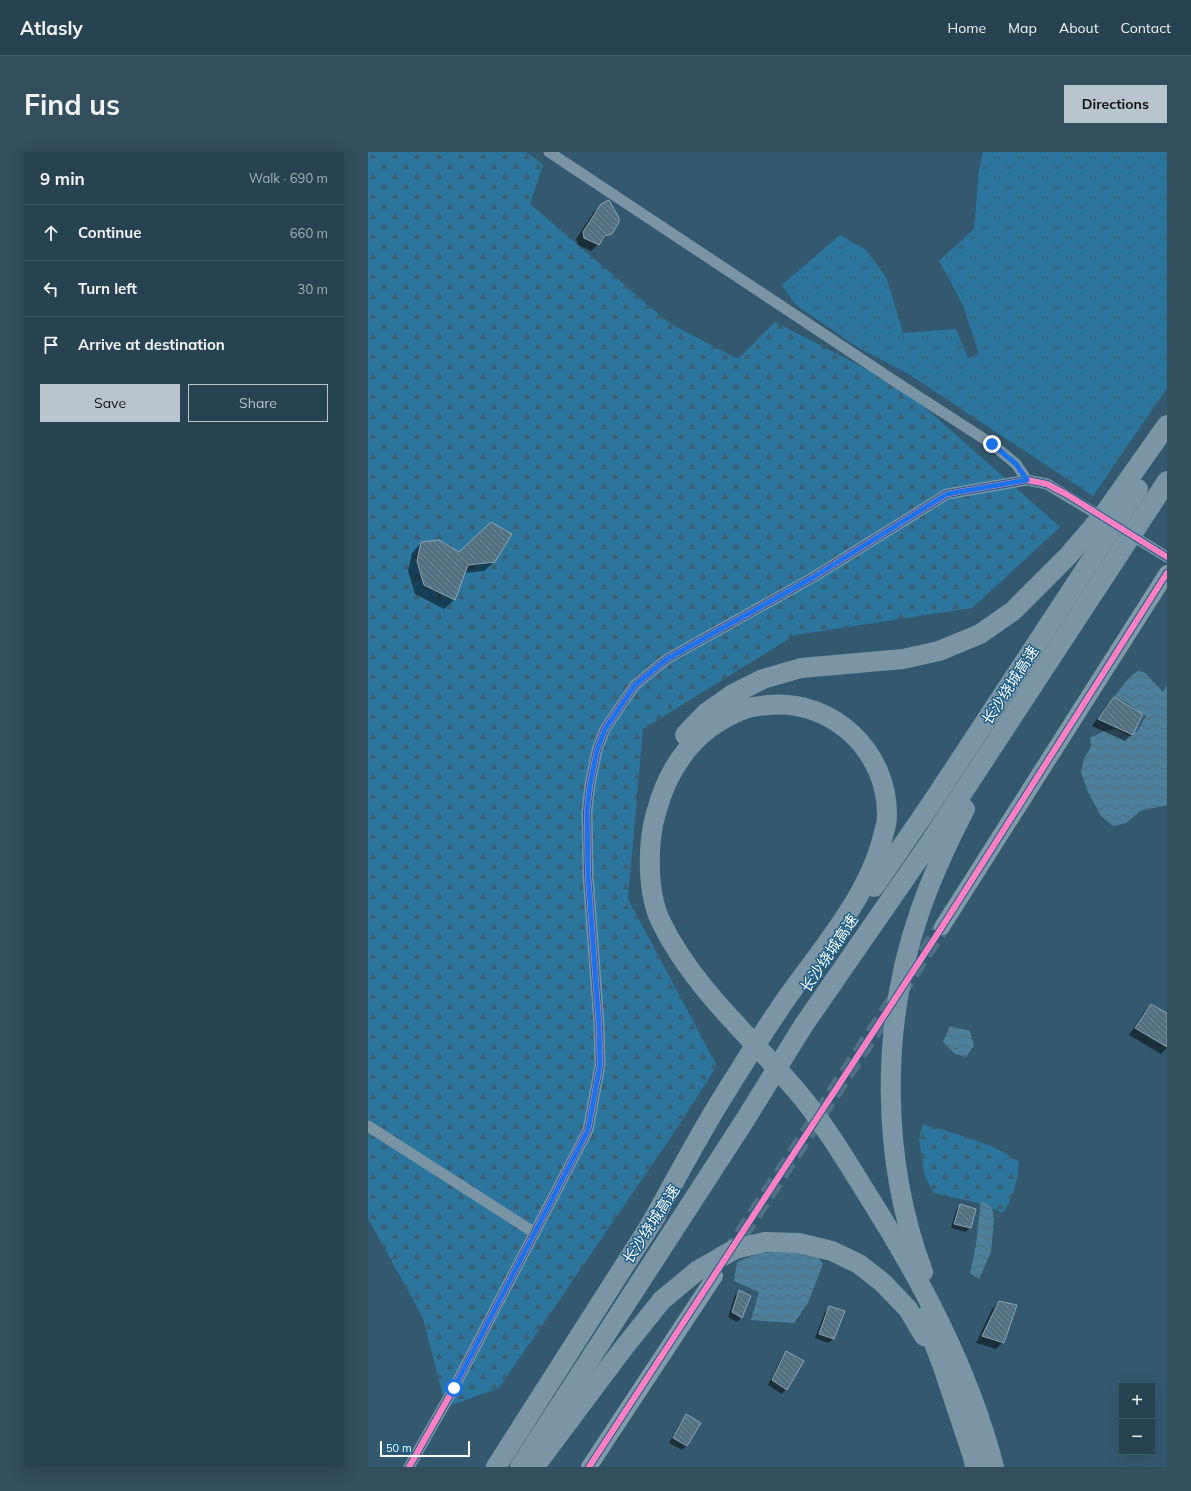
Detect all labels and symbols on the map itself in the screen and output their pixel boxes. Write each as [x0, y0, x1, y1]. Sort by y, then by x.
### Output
route end [983, 435, 1001, 453]
street label: 长沙绕城高速 [978, 642, 1042, 728]
street label: 长沙绕城高速 [796, 910, 862, 996]
street label: 长沙绕城高速 [619, 1181, 683, 1267]
route start [445, 1379, 463, 1397]
scale bar [380, 1439, 470, 1458]

